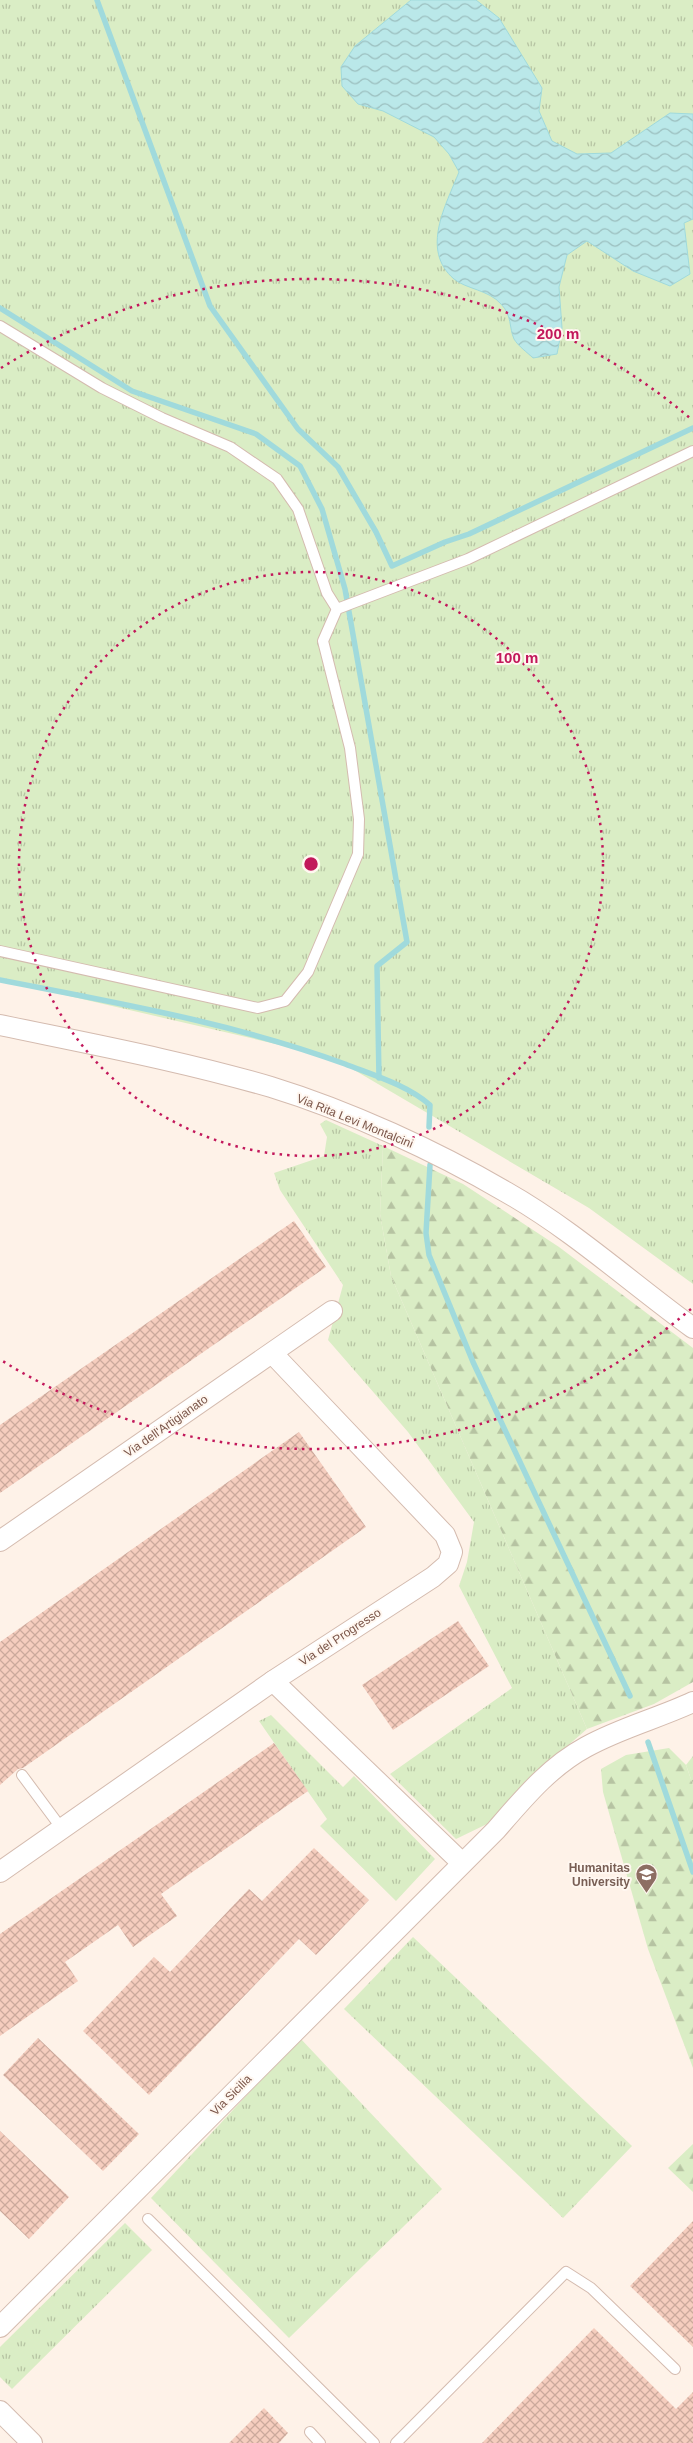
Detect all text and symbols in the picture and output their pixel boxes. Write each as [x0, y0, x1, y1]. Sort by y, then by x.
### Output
text: 200 m [537, 325, 579, 342]
text: 100 m [496, 649, 538, 666]
centre of rings [302, 855, 320, 873]
street label: Via Rita Levi Montalcini [295, 1091, 415, 1151]
street label: Via dell'Artigianato [122, 1392, 211, 1460]
street label: Via del Progresso [297, 1605, 384, 1669]
place label: Humanitas University [569, 1861, 630, 1889]
school or university icon: Humanitas University [634, 1863, 658, 1894]
street label: Via Sicilia [208, 2072, 254, 2118]

